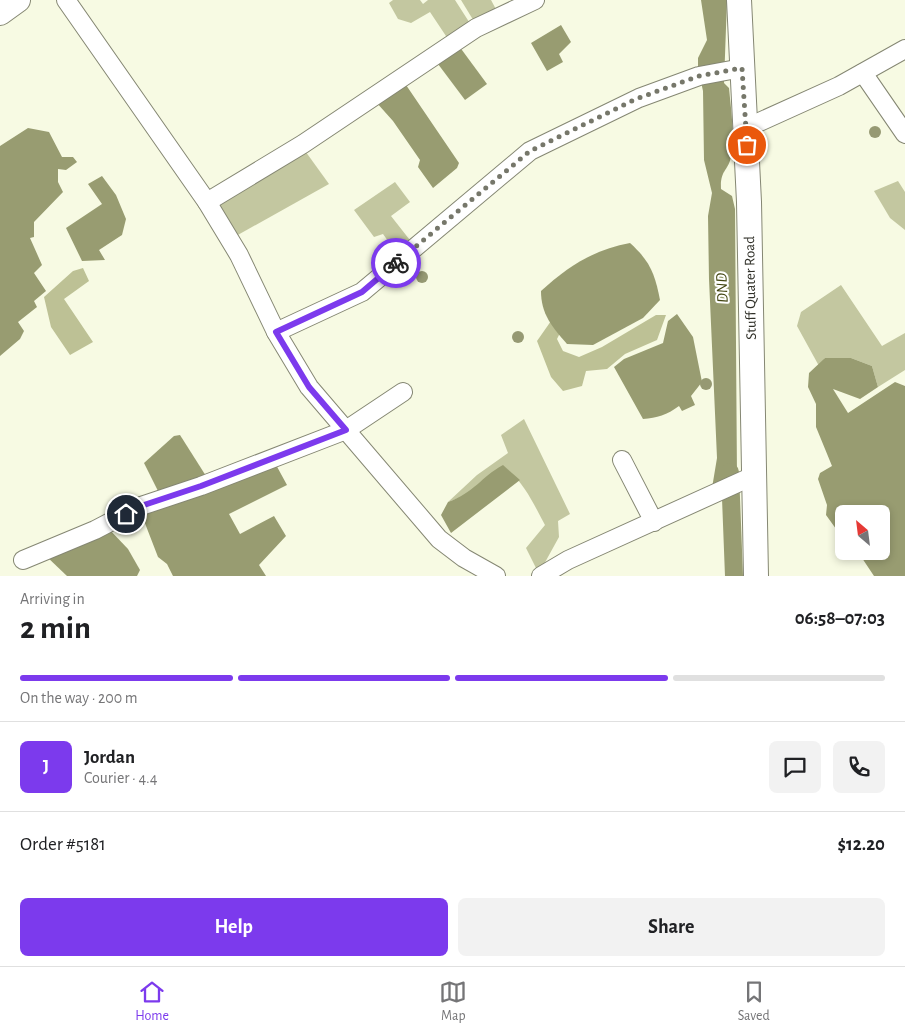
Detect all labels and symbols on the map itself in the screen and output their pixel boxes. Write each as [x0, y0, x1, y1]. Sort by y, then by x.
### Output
pin [726, 124, 768, 166]
street label: Stuff Quater Road [742, 236, 759, 340]
courier [371, 238, 421, 288]
water label: DND [713, 272, 731, 303]
pin [105, 493, 147, 535]
north arrow [835, 505, 890, 560]

